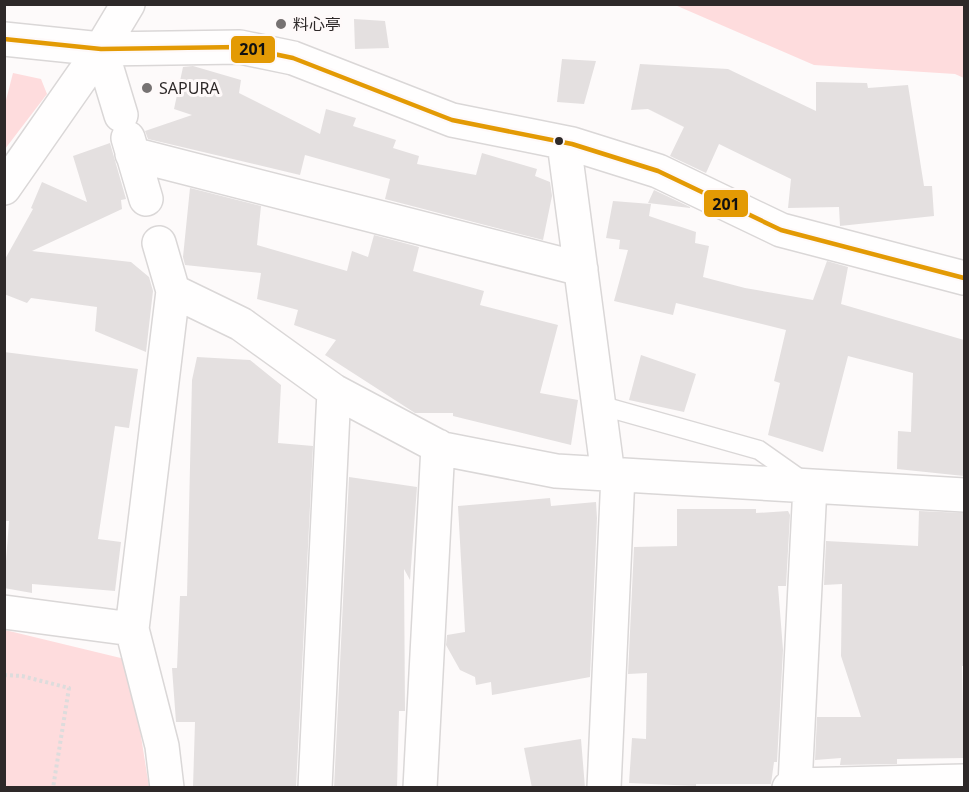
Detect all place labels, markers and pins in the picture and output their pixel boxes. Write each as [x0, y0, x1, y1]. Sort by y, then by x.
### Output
place label: 料心亭 [293, 13, 341, 35]
marker: 料心亭 [274, 17, 288, 31]
place label: SAPURA [159, 77, 220, 99]
marker: SAPURA [140, 81, 154, 95]
unlabelled marker [553, 135, 565, 147]

